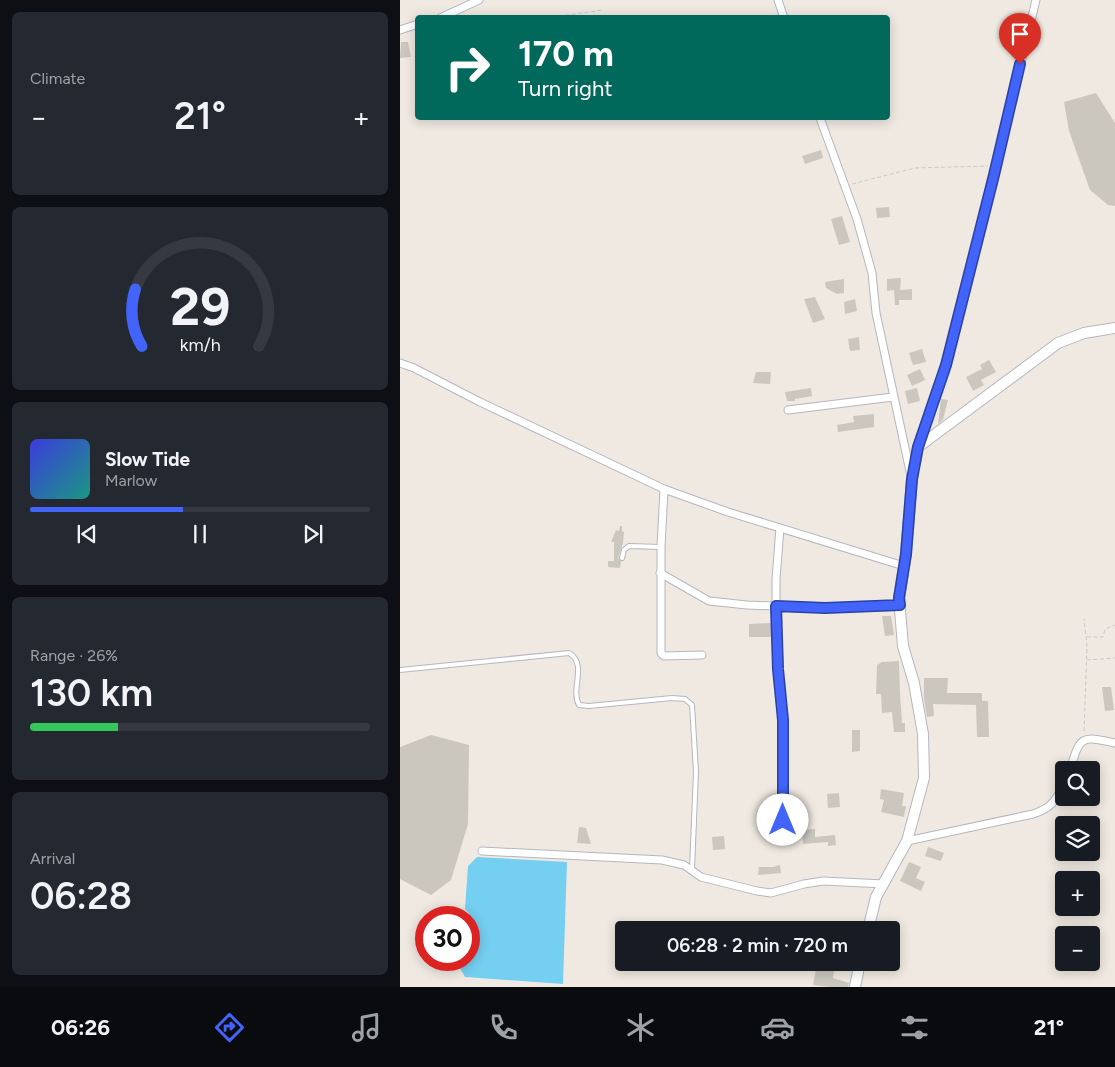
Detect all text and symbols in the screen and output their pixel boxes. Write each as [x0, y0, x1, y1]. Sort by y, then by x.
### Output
pin [999, 13, 1041, 64]
icon: arrive [1006, 20, 1034, 48]
text: 170 m [518, 33, 614, 75]
icon: right [435, 35, 500, 100]
text: Climate [30, 69, 85, 88]
text: Turn right [518, 75, 613, 102]
text: 21° [174, 93, 226, 139]
text: − [30, 100, 47, 134]
text: + [353, 100, 370, 134]
text: 29 [170, 276, 230, 338]
text: km/h [180, 334, 220, 355]
text: Slow Tide [105, 448, 190, 471]
text: Marlow [105, 471, 157, 490]
icon: previous [73, 520, 101, 548]
icon: pause [186, 520, 214, 548]
icon: next [299, 520, 327, 548]
text: Range · 26% [30, 646, 118, 665]
text: 130 km [30, 670, 153, 716]
map controls [1055, 761, 1100, 971]
button: search [1055, 761, 1100, 806]
position arrow [756, 793, 808, 845]
button: layers [1055, 816, 1100, 861]
text: Arrival [30, 849, 75, 868]
button: + [1055, 871, 1100, 916]
text: 06:28 [30, 873, 132, 919]
speed limit sign: 30 [415, 906, 480, 971]
button: − [1055, 926, 1100, 971]
text: 06:28 · 2 min · 720 m [667, 934, 848, 957]
icon: directions [212, 1010, 247, 1045]
icon: music [349, 1010, 384, 1045]
icon: phone [486, 1010, 521, 1045]
icon: climate [623, 1010, 658, 1045]
icon: car [760, 1010, 795, 1045]
icon: filters [897, 1010, 932, 1045]
text: 06:26 [51, 1014, 110, 1041]
text: 21° [1034, 1014, 1064, 1041]

